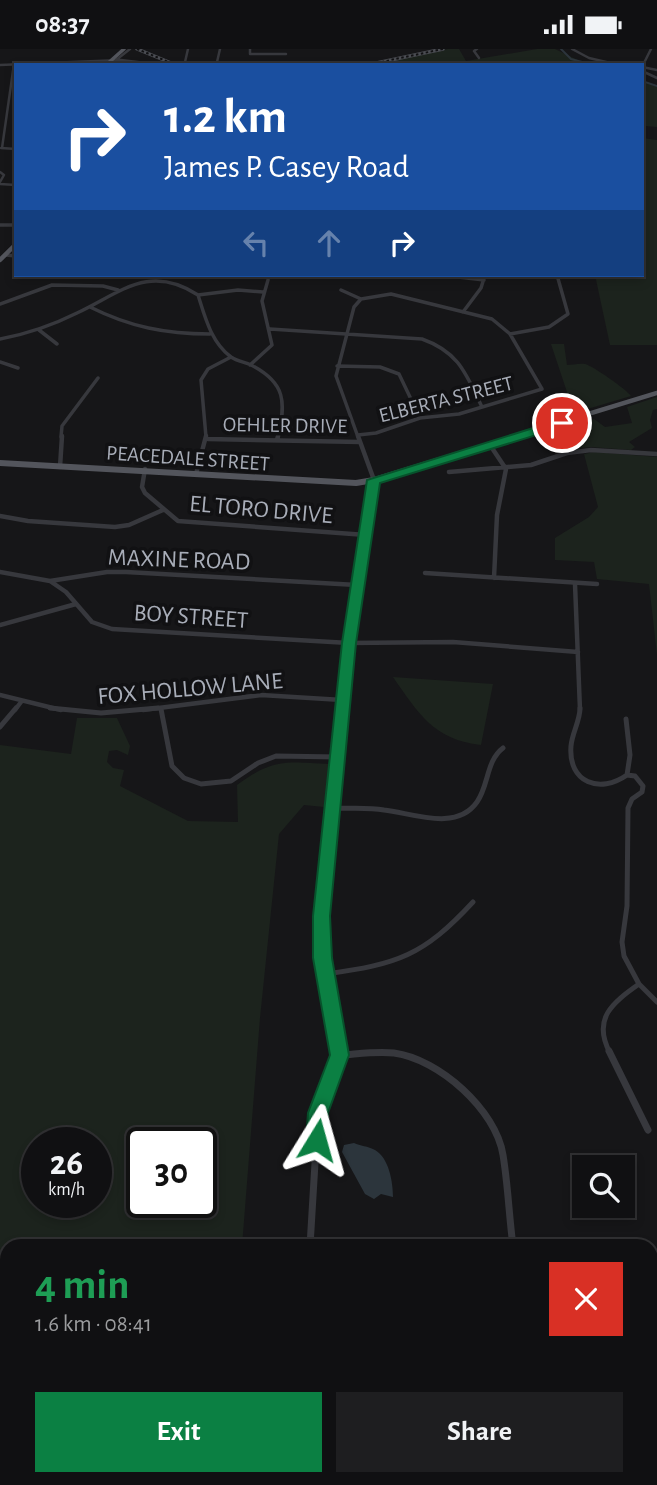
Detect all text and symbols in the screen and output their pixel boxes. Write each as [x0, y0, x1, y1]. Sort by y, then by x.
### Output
text: 08:37 [35, 11, 90, 37]
icon: right [49, 91, 140, 182]
text: 1.2 km [164, 93, 287, 142]
text: James P. Casey Road [164, 151, 409, 183]
icon: left [237, 224, 275, 262]
icon: ahead [310, 224, 348, 262]
icon: right [383, 224, 421, 262]
street label: ELBERTA STREET [377, 373, 516, 426]
pin [532, 393, 592, 453]
icon: arrive [543, 404, 581, 442]
street label: OEHLER DRIVE [223, 414, 347, 437]
street label: PEACEDALE STREET [106, 442, 270, 475]
street label: EL TORO DRIVE [188, 492, 334, 528]
street label: MAXINE ROAD [107, 546, 251, 574]
street label: BOY STREET [133, 601, 249, 633]
street label: FOX HOLLOW LANE [97, 669, 284, 709]
position arrow [280, 1103, 354, 1177]
speed limit sign: 30 [126, 1127, 217, 1218]
text: 26 [50, 1146, 83, 1181]
map controls [572, 1155, 635, 1218]
button: search [572, 1155, 635, 1218]
text: km/h [48, 1181, 85, 1199]
button: close [549, 1262, 623, 1336]
text: 4 min [35, 1264, 130, 1306]
text: 1.6 km · 08:41 [35, 1313, 152, 1336]
button: Exit [35, 1392, 322, 1472]
button: Share [336, 1392, 623, 1472]

